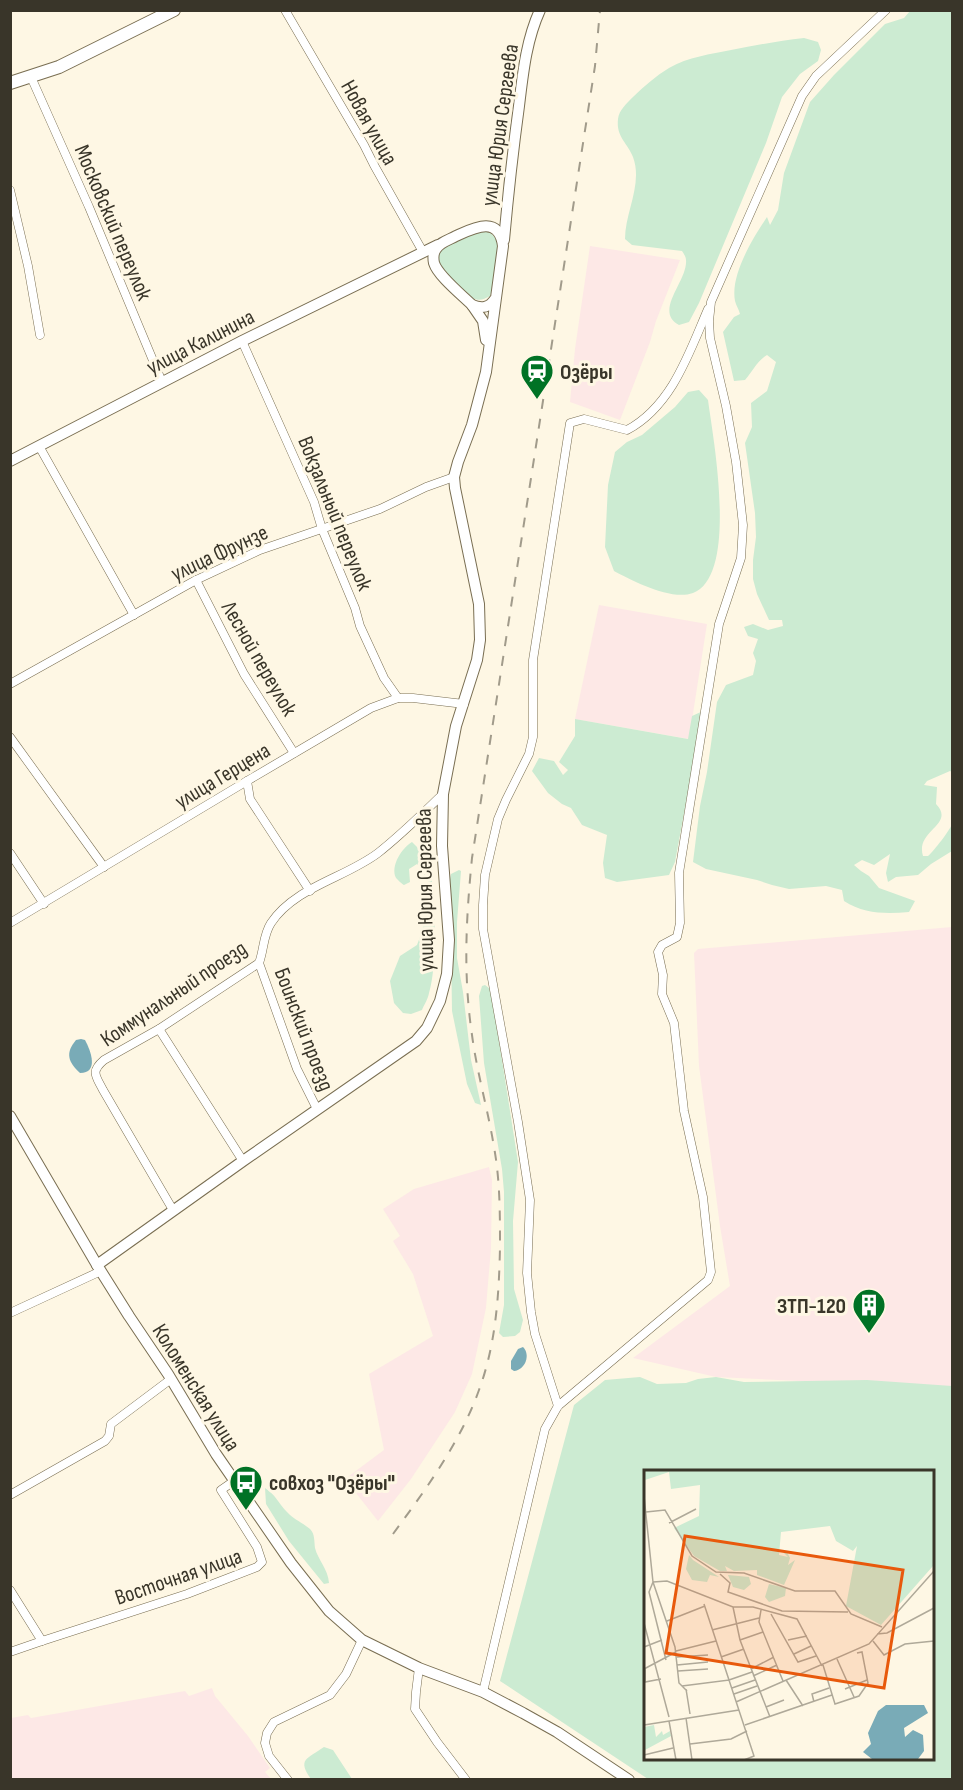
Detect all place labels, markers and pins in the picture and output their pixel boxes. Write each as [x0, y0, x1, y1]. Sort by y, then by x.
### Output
station icon: Озёры [519, 353, 555, 400]
place label: Озёры [560, 359, 612, 386]
building icon: ЗТП-120 [851, 1287, 887, 1334]
place label: ЗТП-120 [777, 1293, 846, 1320]
bus stop icon: совхоз "Озёры" [228, 1464, 264, 1511]
place label: совхоз "Озёры" [269, 1470, 395, 1497]

